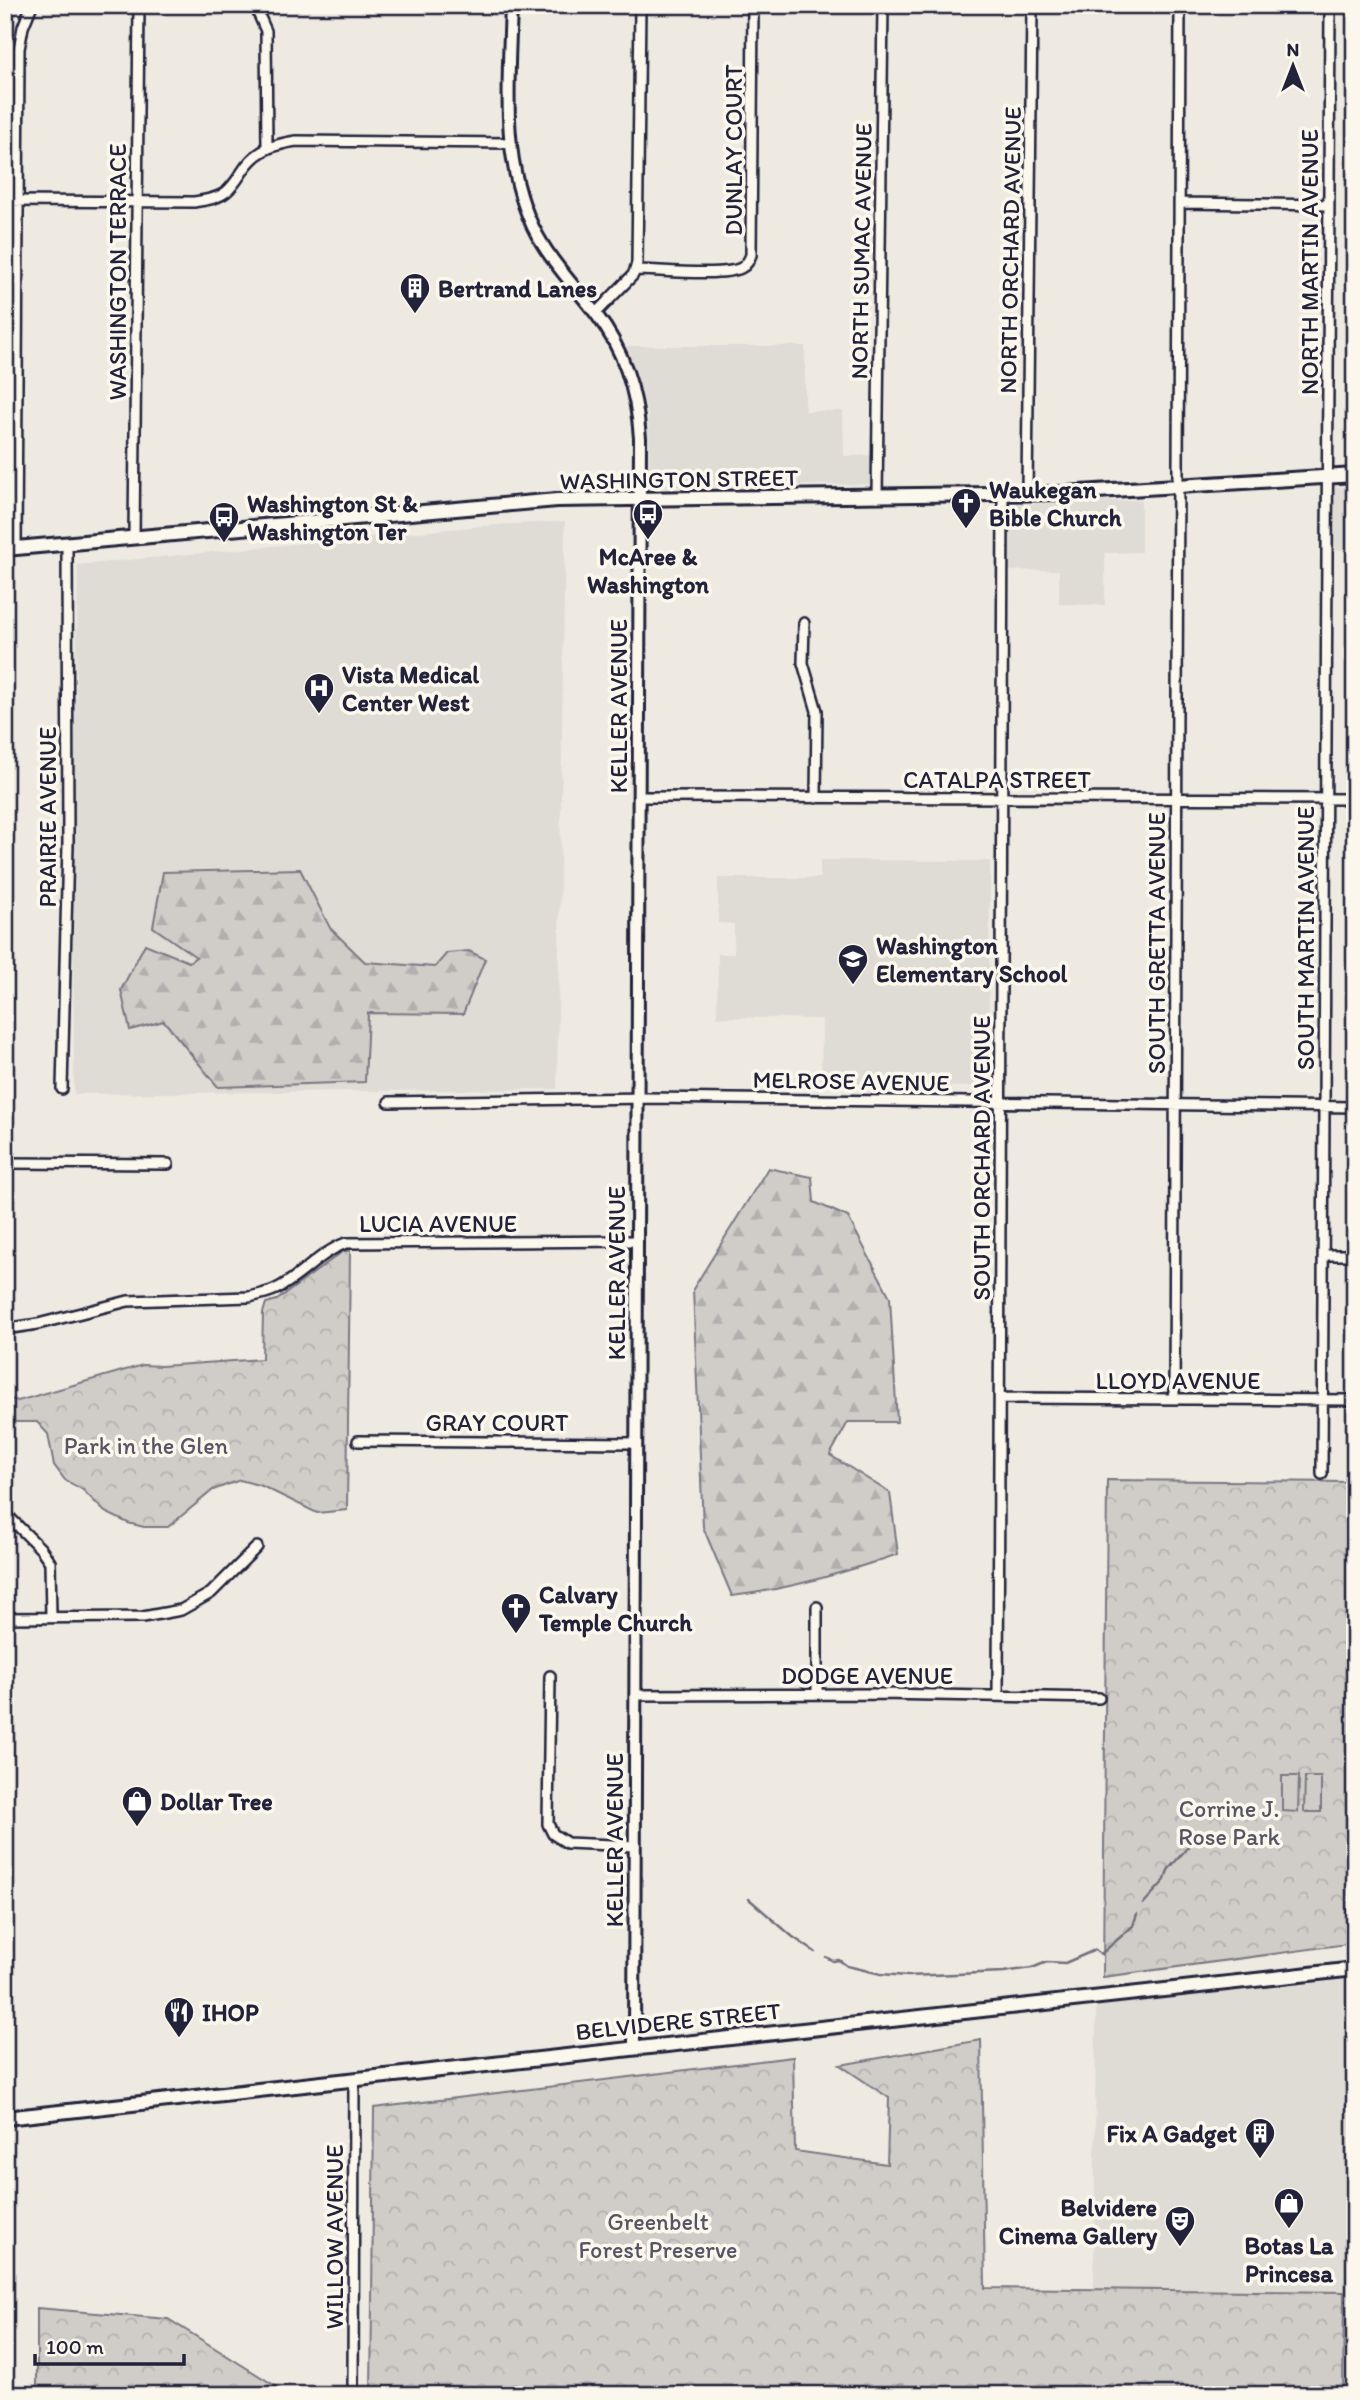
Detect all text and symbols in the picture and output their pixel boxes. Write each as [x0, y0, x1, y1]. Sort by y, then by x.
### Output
north arrow [1258, 32, 1328, 102]
text: N [1287, 38, 1299, 61]
street label: DUNLAY COURT [719, 64, 748, 236]
street label: NORTH ORCHARD AVENUE [993, 106, 1027, 394]
street label: NORTH SUMAC AVENUE [844, 122, 878, 380]
street label: NORTH MARTIN AVENUE [1295, 129, 1324, 395]
street label: WASHINGTON TERRACE [103, 143, 132, 401]
building icon: Bertrand Lanes [398, 271, 432, 315]
place label: Bertrand Lanes [438, 274, 597, 303]
street label: WASHINGTON STREET [559, 462, 799, 496]
place label: Waukegan Bible Church [989, 475, 1122, 532]
church icon: Waukegan Bible Church [949, 486, 983, 530]
place label: Washington St & Washington Ter [247, 489, 418, 547]
bus stop icon: McAree & Washington [631, 497, 665, 541]
bus stop icon: Washington St & Washington Ter [207, 500, 241, 544]
place label: McAree & Washington [587, 542, 709, 600]
street label: KELLER AVENUE [604, 619, 633, 793]
place label: Vista Medical Center West [342, 660, 479, 717]
hospital icon: Vista Medical Center West [302, 671, 336, 715]
street label: PRAIRIE AVENUE [33, 727, 62, 907]
street label: CATALPA STREET [903, 765, 1091, 794]
street label: SOUTH MARTIN AVENUE [1291, 806, 1320, 1070]
street label: SOUTH GRETTA AVENUE [1142, 812, 1171, 1074]
place label: Washington Elementary School [876, 931, 1068, 989]
school or university icon: Washington Elementary School [836, 942, 870, 986]
street label: SOUTH ORCHARD AVENUE [967, 1016, 996, 1300]
street label: MELROSE AVENUE [752, 1065, 950, 1097]
street label: KELLER AVENUE [602, 1186, 631, 1360]
street label: LUCIA AVENUE [359, 1209, 517, 1238]
street label: LLOYD AVENUE [1096, 1366, 1260, 1395]
street label: GRAY COURT [426, 1408, 569, 1437]
park label: Park in the Glen [64, 1431, 229, 1460]
place label: Calvary Temple Church [538, 1580, 693, 1638]
church icon: Calvary Temple Church [499, 1591, 533, 1635]
street label: DODGE AVENUE [781, 1661, 953, 1690]
street label: KELLER AVENUE [600, 1753, 629, 1927]
shop icon: Dollar Tree [120, 1784, 154, 1828]
place label: Dollar Tree [160, 1787, 273, 1816]
park label: Corrine J. Rose Park [1178, 1794, 1280, 1851]
restaurant icon: IHOP [162, 1995, 196, 2039]
street label: BELVIDERE STREET [574, 1996, 782, 2046]
place label: IHOP [202, 1998, 259, 2027]
building icon: Fix A Gadget [1243, 2116, 1277, 2160]
place label: Fix A Gadget [1106, 2119, 1237, 2149]
street label: WILLOW AVENUE [320, 2144, 349, 2330]
shop icon: Botas La Princesa [1272, 2186, 1306, 2230]
place label: Belvidere Cinema Gallery [999, 2193, 1158, 2251]
theatre icon: Belvidere Cinema Gallery [1163, 2204, 1197, 2248]
park label: Greenbelt Forest Preserve [579, 2207, 737, 2264]
place label: Botas La Princesa [1244, 2231, 1334, 2288]
scale bar [35, 2323, 184, 2367]
text: 100 m [46, 2334, 104, 2359]

